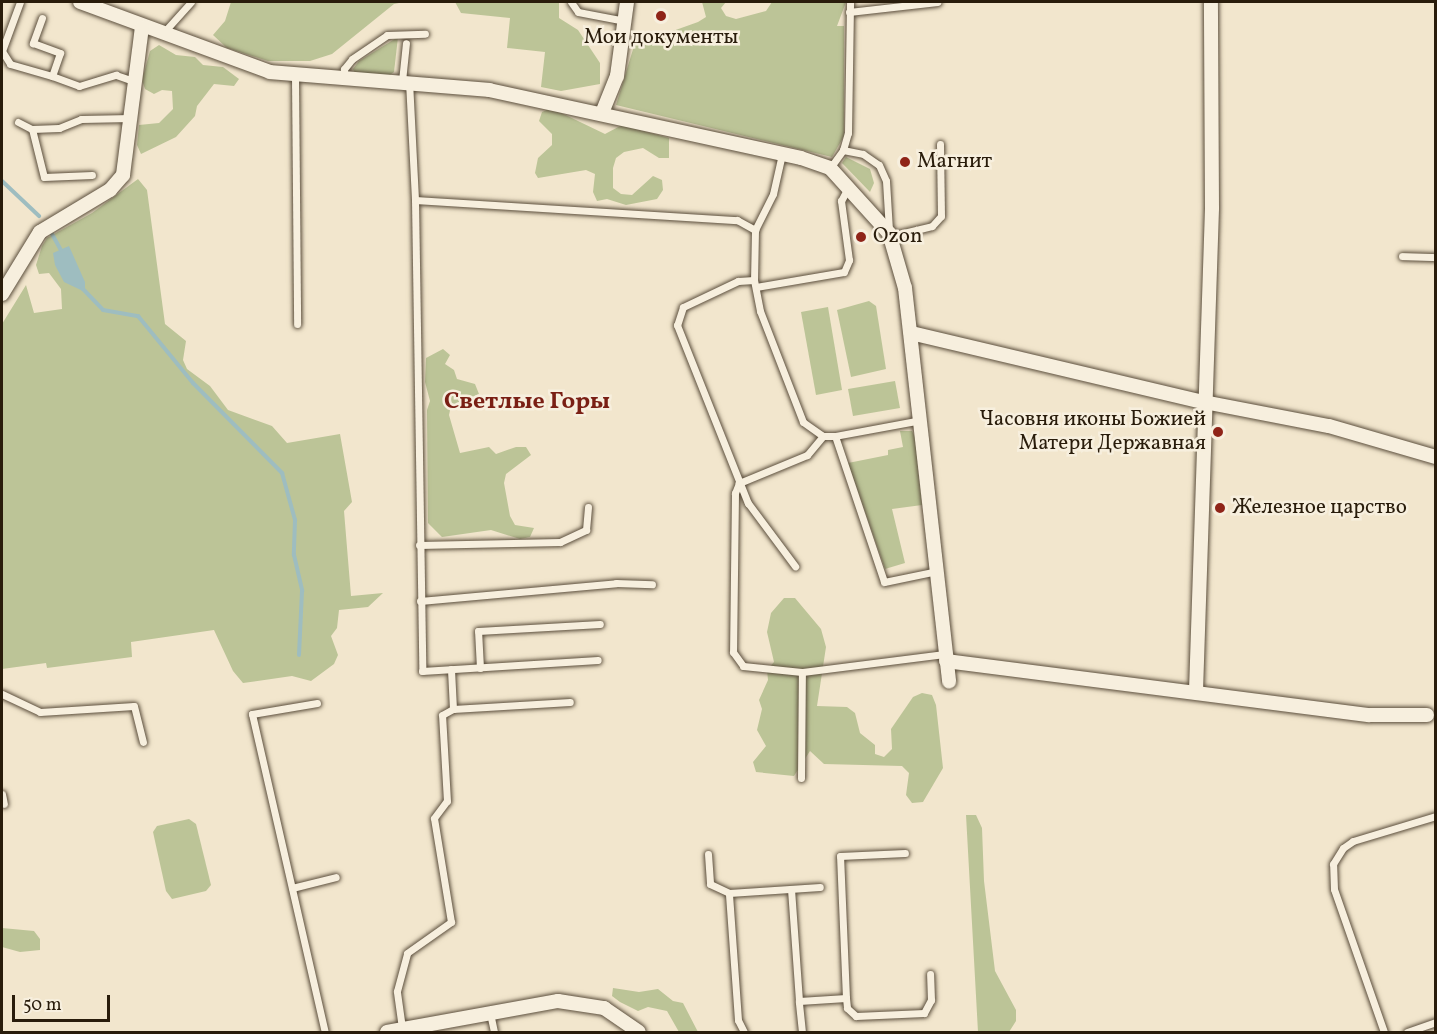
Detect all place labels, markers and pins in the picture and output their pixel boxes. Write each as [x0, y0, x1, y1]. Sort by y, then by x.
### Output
marker: Мои документы [654, 9, 668, 23]
place label: Мои документы [584, 25, 738, 51]
place label: Магнит [917, 149, 992, 175]
marker: Магнит [898, 155, 912, 169]
place label: Ozon [873, 224, 923, 250]
marker: Ozon [854, 230, 868, 244]
place label: Часовня иконы Божией Матери Державная [979, 407, 1206, 457]
marker: Часовня иконы Божией Матери Державная [1211, 425, 1225, 439]
place label: Железное царство [1232, 495, 1407, 521]
marker: Железное царство [1213, 501, 1227, 515]

